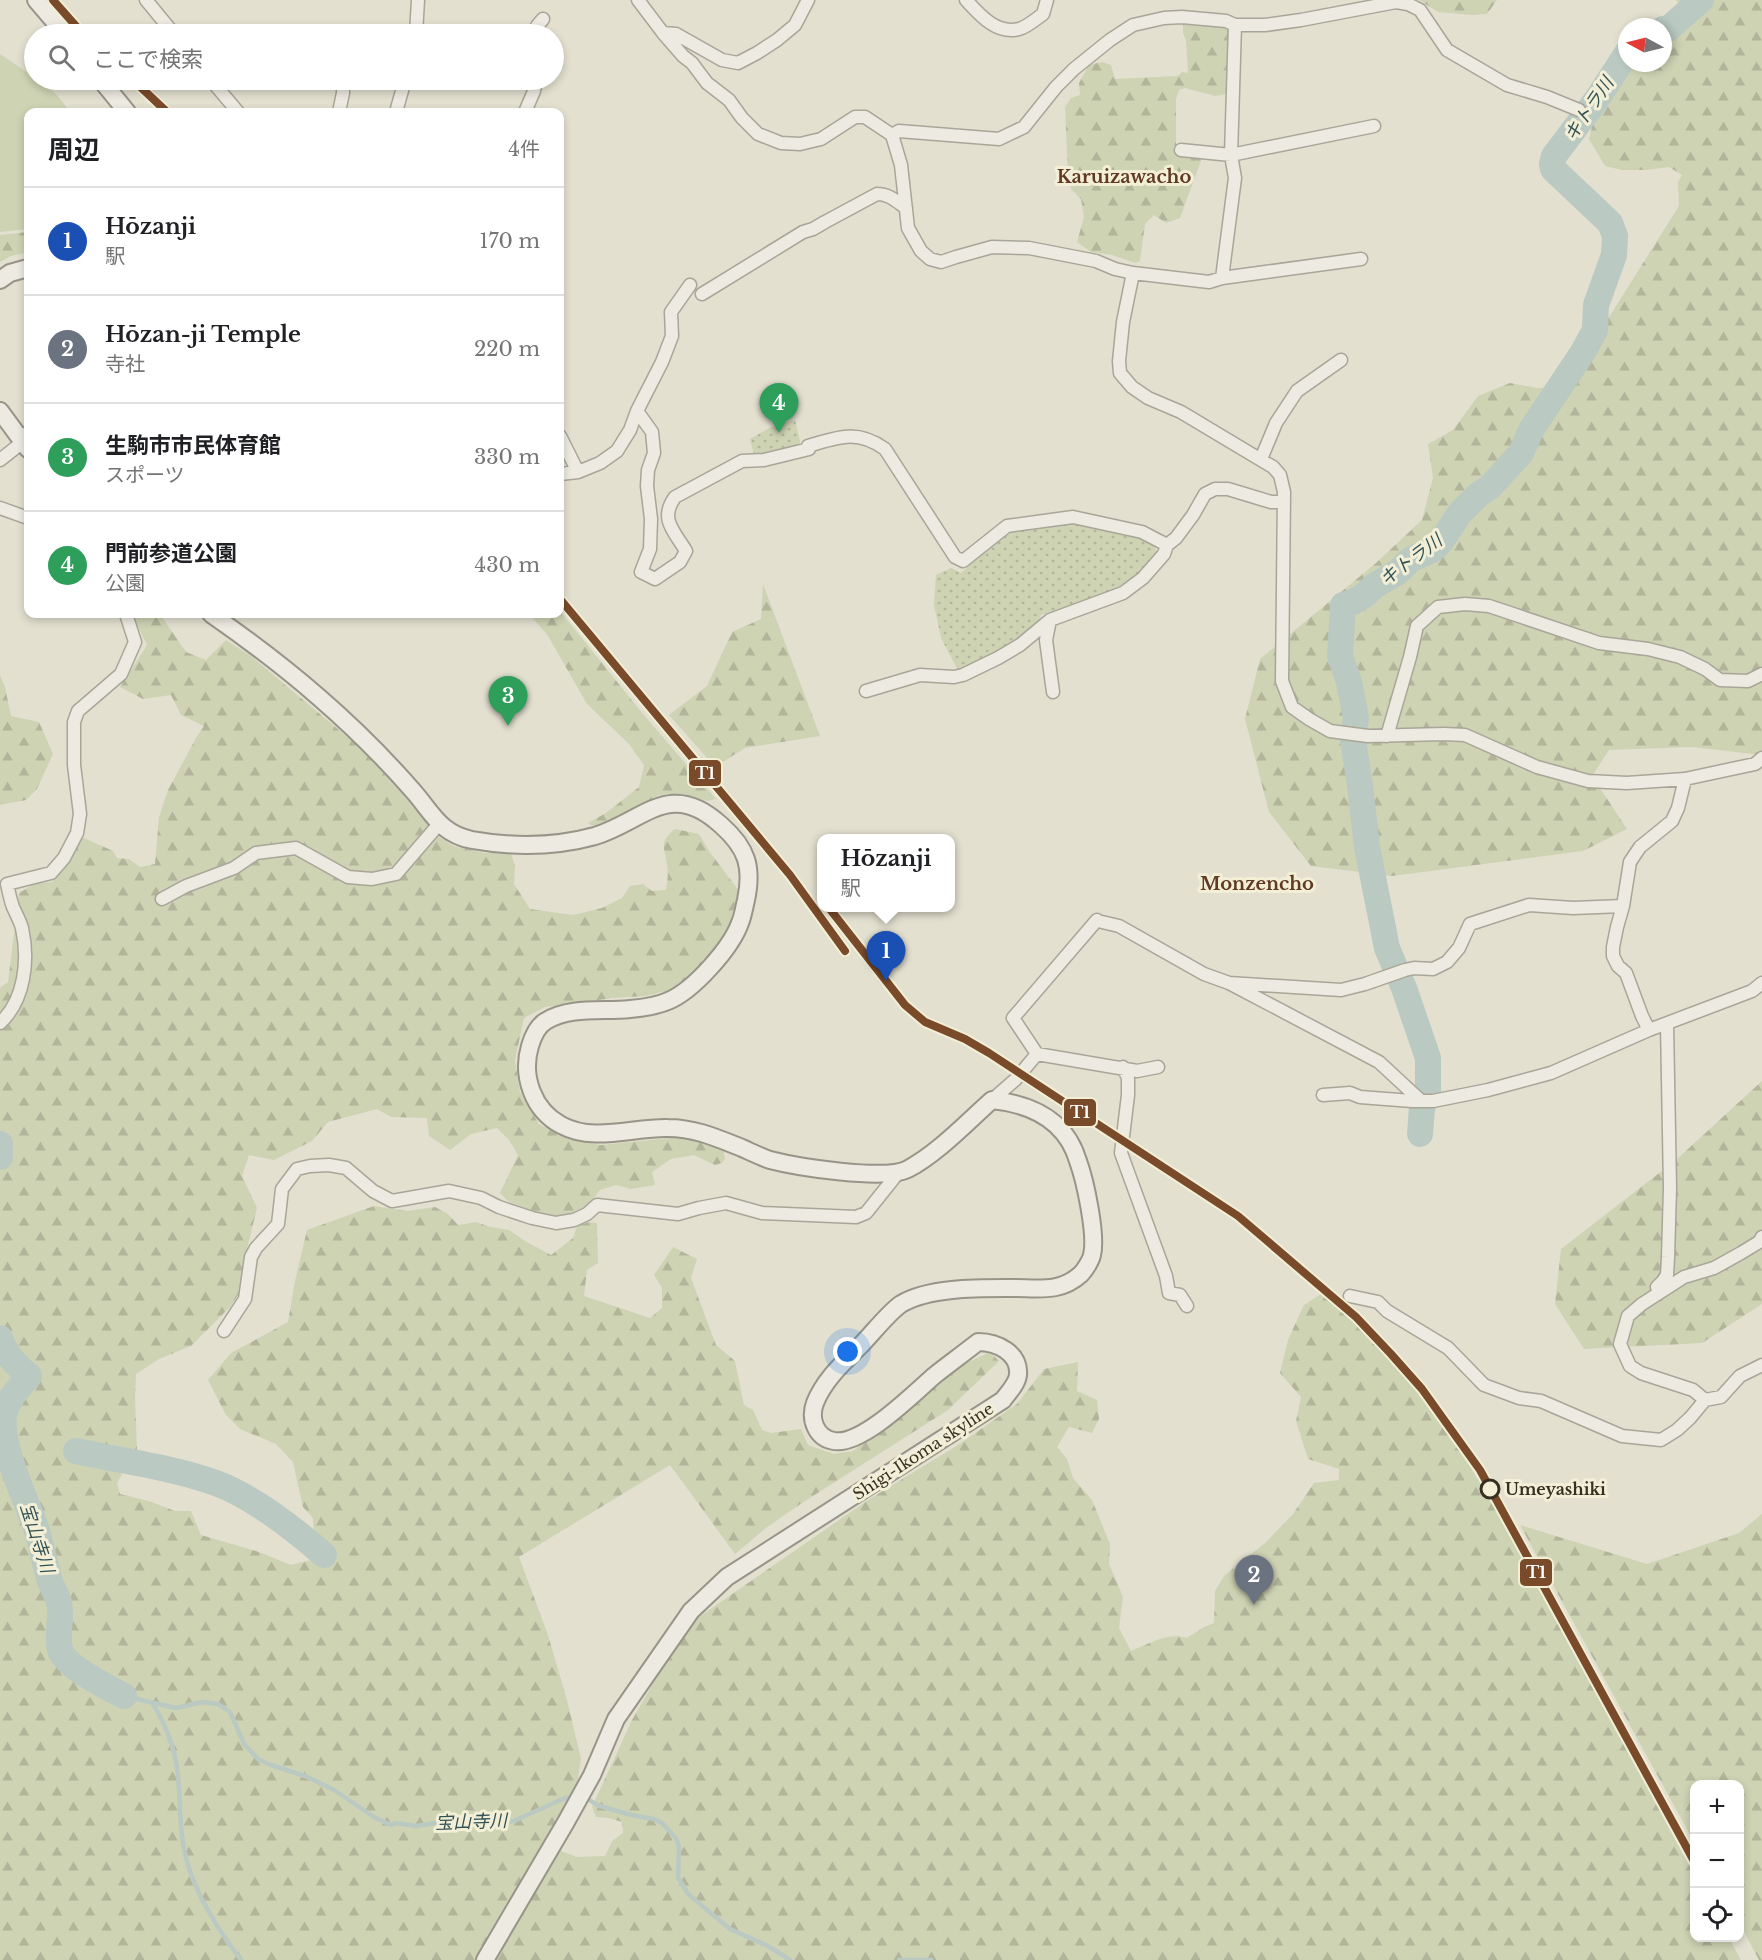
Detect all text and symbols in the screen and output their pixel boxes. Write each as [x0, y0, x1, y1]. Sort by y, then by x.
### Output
north arrow [1618, 18, 1672, 72]
search box [24, 24, 564, 90]
icon: search [45, 41, 78, 74]
text: ここで検索 [93, 46, 203, 73]
water label: キトラ川 [1560, 71, 1619, 145]
text: 周辺 [48, 134, 100, 166]
text: 4件 [508, 137, 540, 161]
district label: Karuizawacho [1057, 166, 1191, 188]
text: Hōzanji [105, 213, 196, 240]
text: 1 [63, 229, 72, 253]
text: 170 m [480, 229, 540, 253]
text: 駅 [105, 244, 125, 268]
text: Hōzan-ji Temple [105, 321, 301, 348]
text: 2 [61, 337, 74, 361]
text: 220 m [474, 337, 540, 361]
text: 寺社 [105, 352, 145, 376]
pin: 4 [760, 384, 798, 433]
text: 生駒市市民体育館 [105, 432, 281, 459]
text: 3 [61, 445, 74, 469]
text: 330 m [474, 445, 540, 469]
text: スポーツ [105, 463, 185, 487]
water label: キトラ川 [1376, 528, 1448, 590]
text: 門前参道公園 [105, 540, 237, 567]
text: 4 [61, 553, 74, 577]
text: 430 m [475, 553, 540, 577]
text: 公園 [105, 571, 145, 595]
pin: 3 [488, 676, 528, 726]
line badge: T1 [688, 759, 722, 787]
text: T1 [695, 763, 715, 783]
popup [817, 834, 955, 912]
text: Hōzanji [840, 845, 932, 872]
district label: Monzencho [1200, 873, 1314, 895]
text: 駅 [840, 876, 860, 900]
pin: 1 [866, 932, 906, 981]
line badge: T1 [1063, 1098, 1097, 1127]
text: T1 [1070, 1102, 1090, 1122]
your location [833, 1337, 862, 1366]
street label: Shigi-Ikoma skyline [849, 1398, 997, 1504]
marker: Umeyashiki [1480, 1479, 1500, 1499]
place label: Umeyashiki [1505, 1479, 1606, 1499]
water label: 宝山寺川 [15, 1500, 59, 1578]
pin: 2 [1234, 1556, 1274, 1605]
line badge: T1 [1519, 1558, 1553, 1587]
text: T1 [1526, 1562, 1546, 1582]
map controls [1690, 1780, 1744, 1942]
button: + [1690, 1780, 1744, 1834]
water label: 宝山寺川 [435, 1810, 509, 1834]
button: − [1690, 1834, 1744, 1888]
button: locate [1690, 1888, 1744, 1942]

